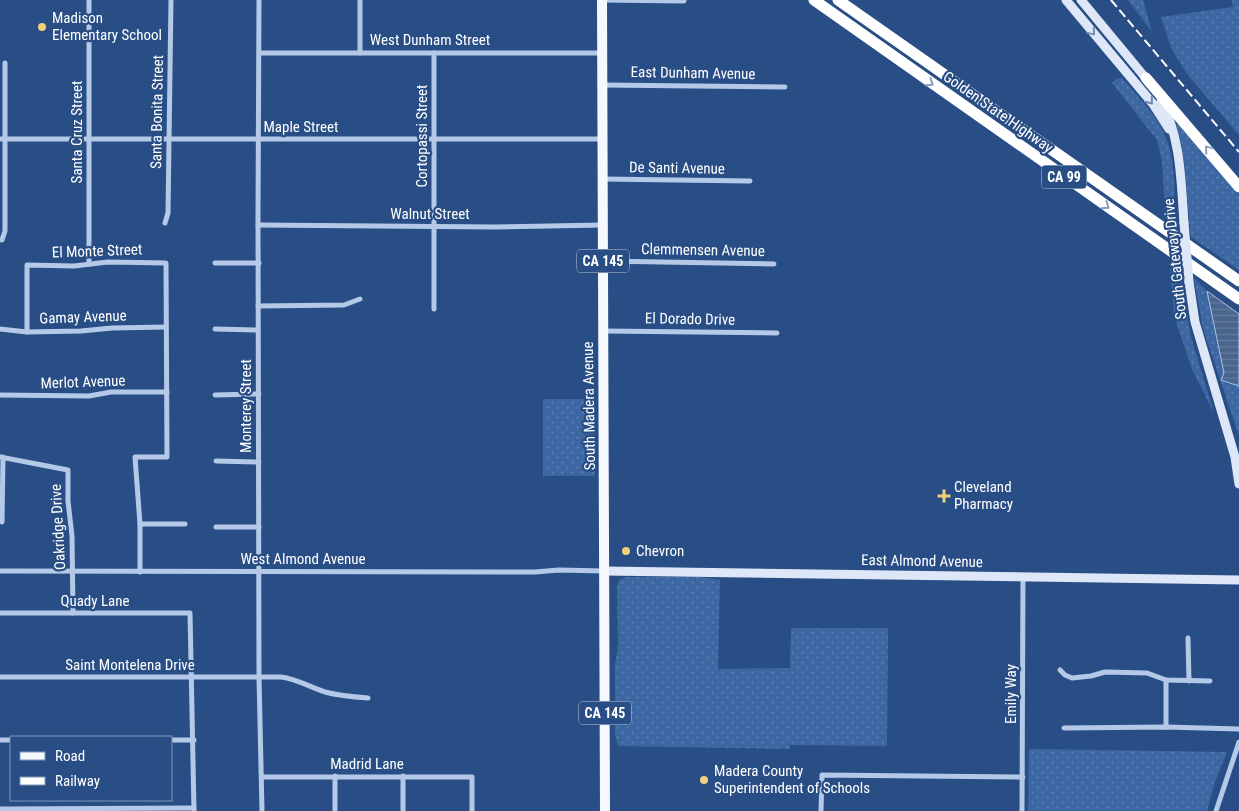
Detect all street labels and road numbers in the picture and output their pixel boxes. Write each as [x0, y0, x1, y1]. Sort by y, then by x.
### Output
street label: West Dunham Street [370, 31, 490, 49]
street label: Santa Bonita Street [147, 55, 167, 169]
street label: East Dunham Avenue [630, 63, 756, 83]
street label: Golden State Highway [940, 67, 1056, 157]
street label: Santa Cruz Street [68, 81, 86, 183]
street label: Cortopassi Street [413, 84, 431, 188]
street label: Maple Street [264, 118, 338, 136]
street label: De Santi Avenue [629, 158, 725, 178]
road number: CA 99 [1042, 166, 1086, 188]
street label: South Gateway Drive [1160, 198, 1190, 320]
street label: Walnut Street [390, 205, 470, 223]
street label: El Monte Street [51, 240, 143, 262]
street label: Clemmensen Avenue [641, 240, 765, 260]
road number: CA 145 [577, 250, 629, 272]
street label: Gamay Avenue [39, 306, 127, 328]
street label: El Dorado Drive [645, 309, 735, 329]
street label: South Madera Avenue [579, 341, 599, 471]
street label: Monterey Street [237, 359, 255, 453]
street label: Merlot Avenue [40, 372, 126, 392]
street label: Oakridge Drive [47, 483, 69, 571]
street label: West Almond Avenue [240, 550, 366, 568]
street label: East Almond Avenue [861, 551, 983, 571]
street label: Quady Lane [60, 592, 130, 610]
street label: Saint Montelena Drive [65, 656, 195, 674]
street label: Emily Way [1002, 664, 1020, 724]
road number: CA 145 [579, 701, 631, 724]
street label: Madrid Lane [330, 755, 404, 773]

